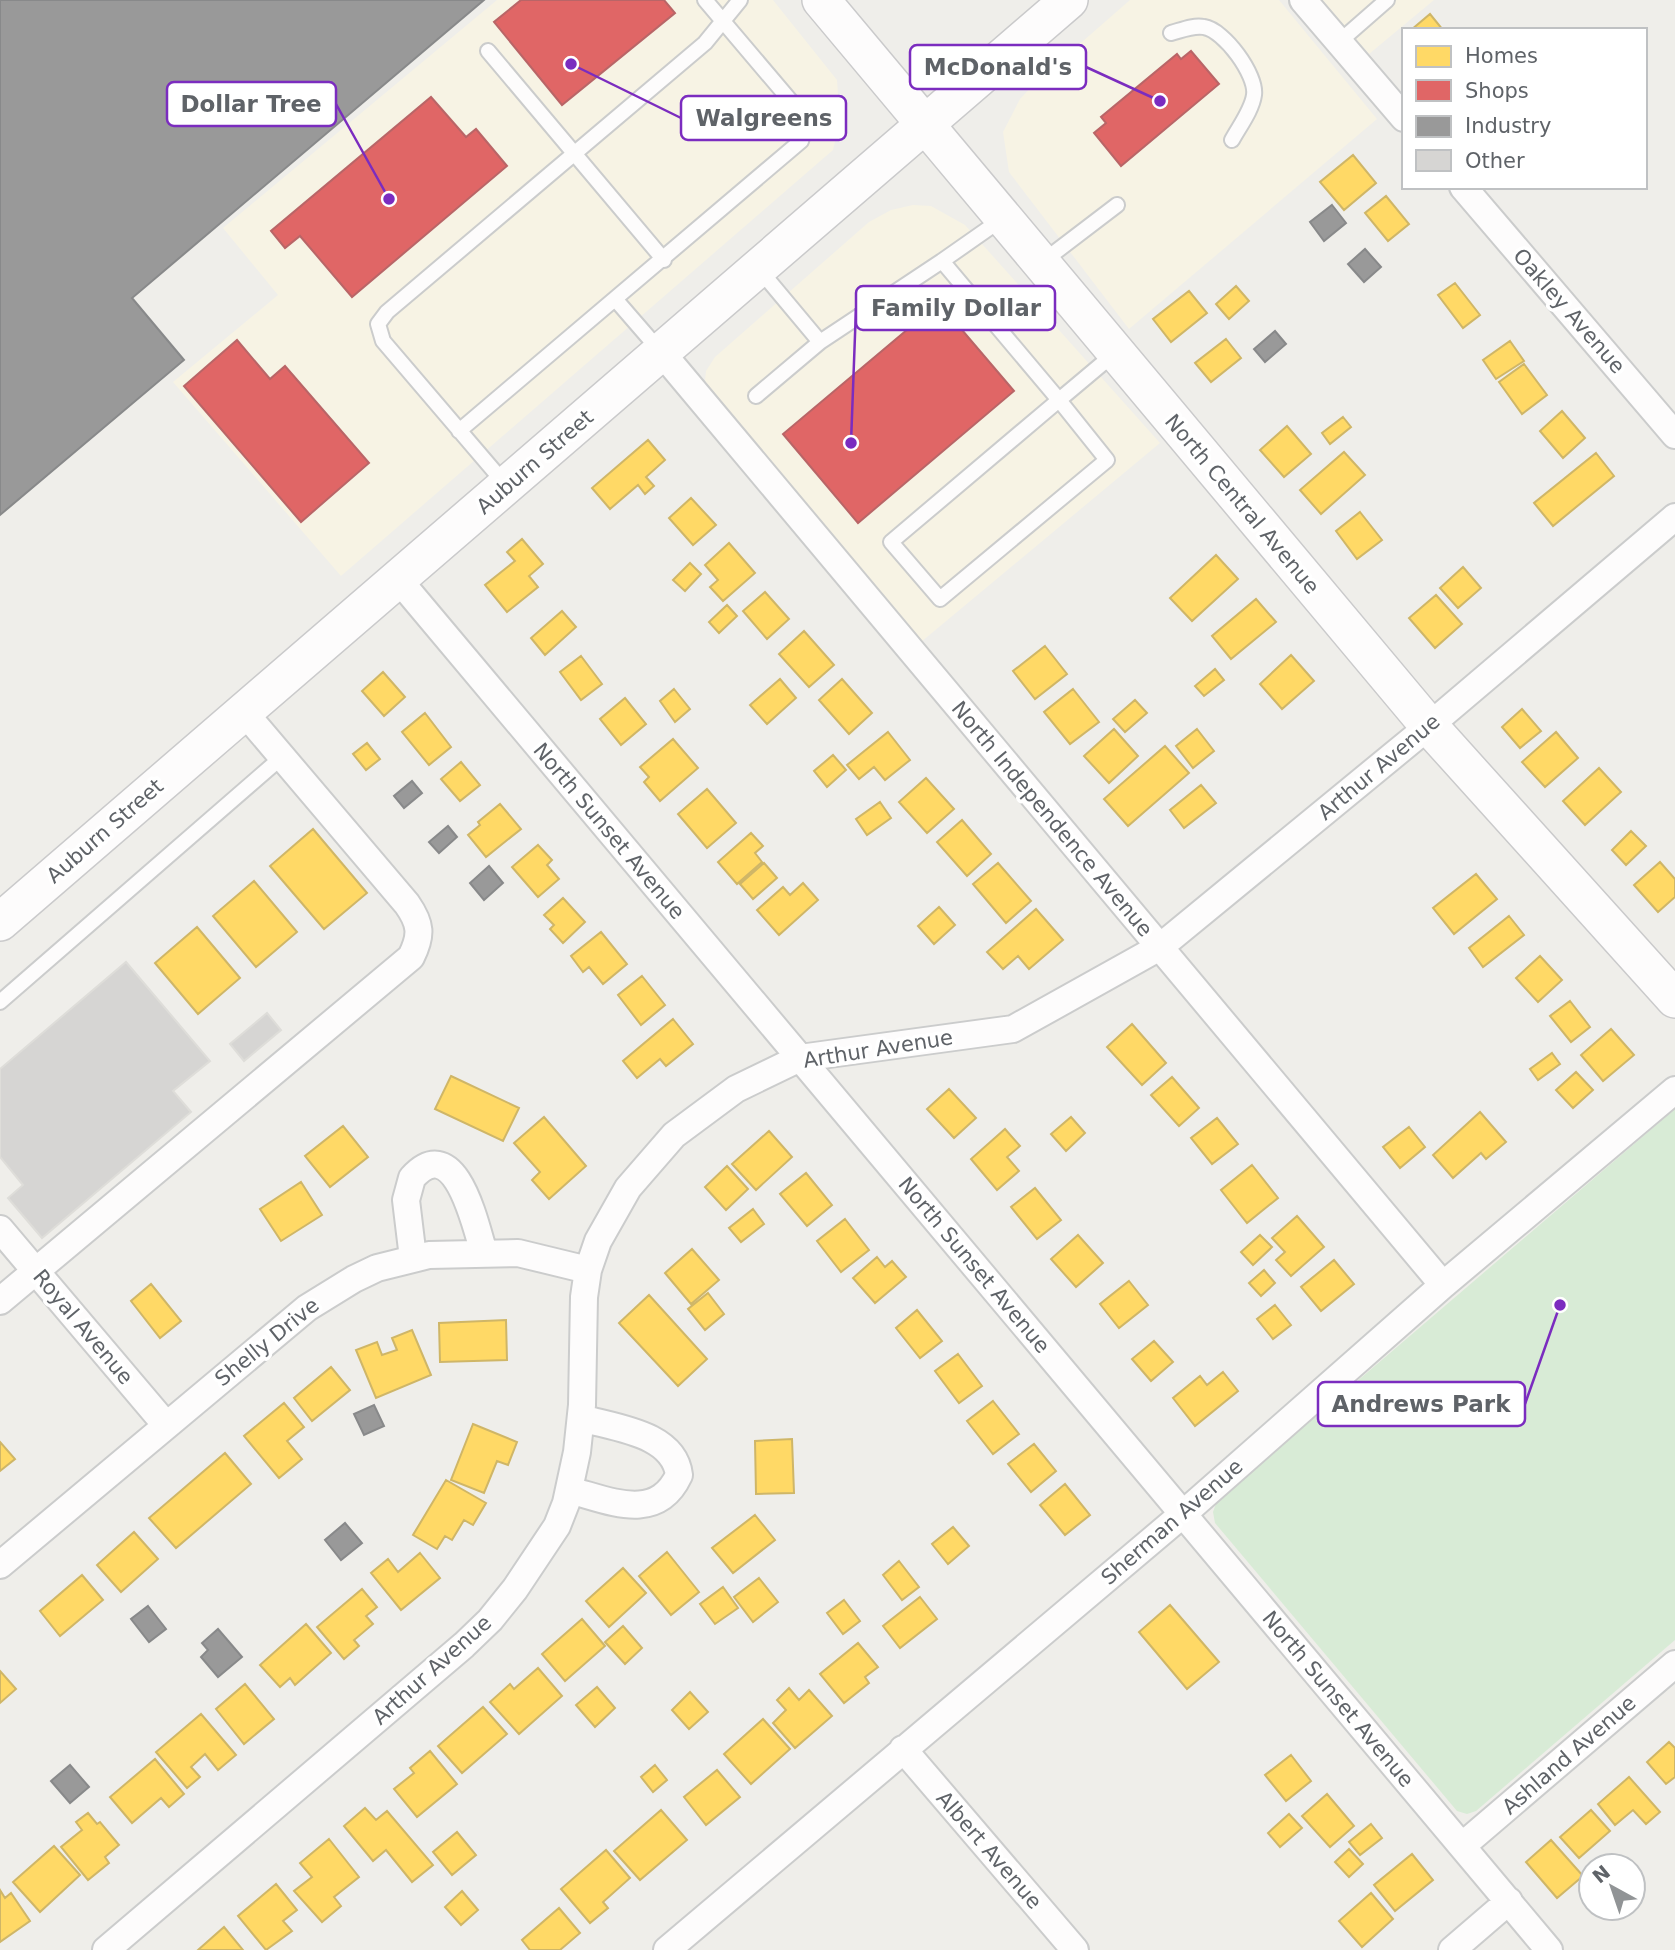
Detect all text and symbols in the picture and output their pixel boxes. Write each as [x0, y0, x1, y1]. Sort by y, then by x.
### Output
legend [1402, 28, 1647, 189]
text: Homes [1465, 44, 1538, 68]
callout: McDonald's [910, 45, 1086, 89]
text: McDonald's [924, 54, 1072, 80]
text: Shops [1465, 79, 1529, 103]
callout: Dollar Tree [167, 82, 336, 126]
text: Dollar Tree [180, 91, 322, 117]
callout: Walgreens [681, 96, 846, 140]
text: Walgreens [695, 105, 833, 131]
text: Industry [1465, 114, 1551, 138]
text: Other [1465, 149, 1525, 173]
street label: Oakley Avenue [1508, 244, 1630, 378]
callout: Family Dollar [856, 286, 1055, 330]
text: Family Dollar [871, 295, 1042, 321]
street label: Auburn Street [472, 405, 598, 519]
street label: North Central Avenue [1160, 410, 1324, 598]
street label: North Independence Avenue [947, 697, 1157, 941]
street label: Arthur Avenue [1313, 709, 1445, 825]
street label: North Sunset Avenue [528, 738, 690, 924]
street label: Auburn Street [42, 774, 168, 888]
street label: Arthur Avenue [801, 1025, 955, 1073]
street label: North Sunset Avenue [893, 1172, 1055, 1358]
street label: Royal Avenue [28, 1265, 138, 1389]
street label: Shelly Drive [210, 1293, 324, 1391]
callout: Andrews Park [1318, 1382, 1525, 1426]
text: Andrews Park [1332, 1391, 1511, 1417]
street label: Sherman Avenue [1097, 1454, 1247, 1590]
street label: North Sunset Avenue [1257, 1606, 1419, 1792]
street label: Arthur Avenue [368, 1611, 496, 1729]
street label: Ashland Avenue [1497, 1691, 1641, 1819]
street label: Albert Avenue [931, 1786, 1047, 1914]
north arrow [1577, 1852, 1647, 1922]
text: N [1588, 1860, 1614, 1888]

